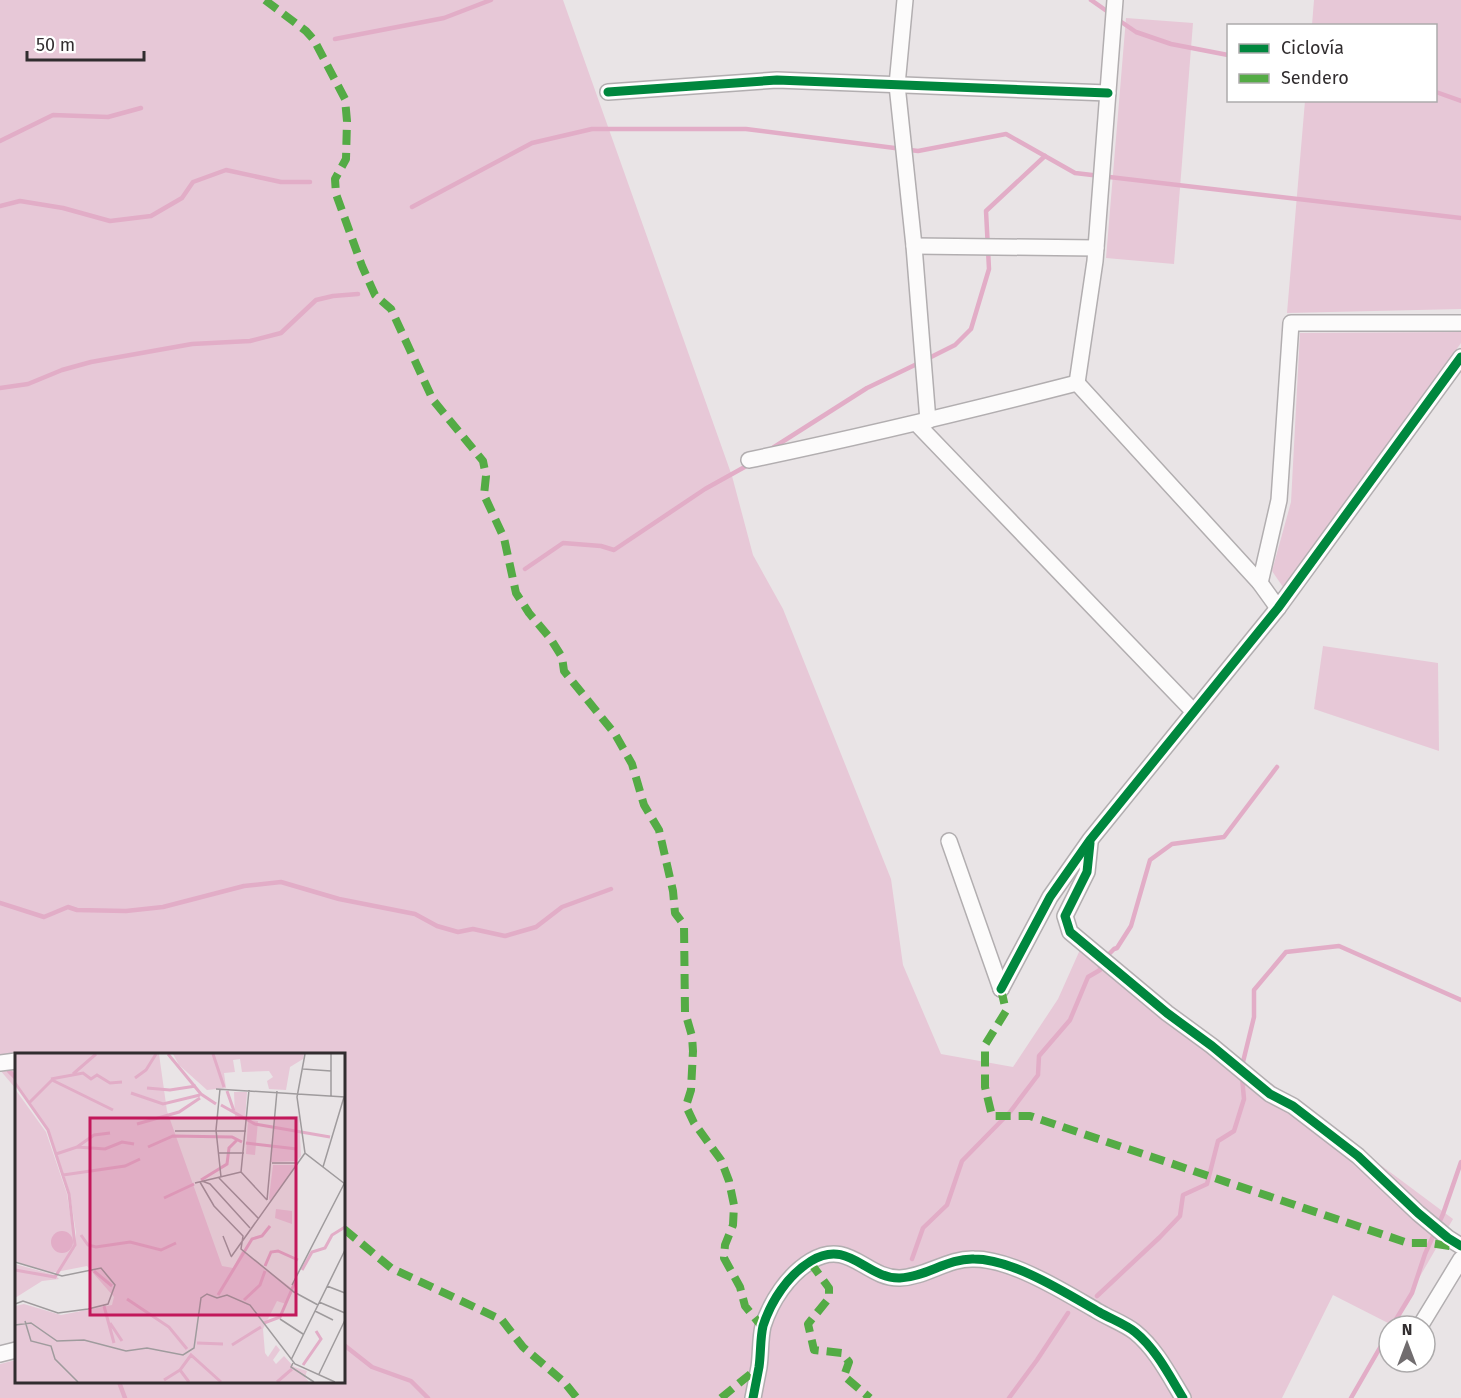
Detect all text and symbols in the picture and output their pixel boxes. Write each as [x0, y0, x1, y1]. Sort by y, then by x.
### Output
scale bar [27, 24, 144, 62]
legend [1227, 24, 1437, 102]
text: 50 m [36, 34, 75, 56]
text: Ciclovía [1281, 37, 1344, 59]
text: Sendero [1281, 67, 1349, 89]
inset map [15, 1053, 345, 1383]
north arrow [1377, 1314, 1437, 1374]
text: N [1402, 1320, 1412, 1339]

